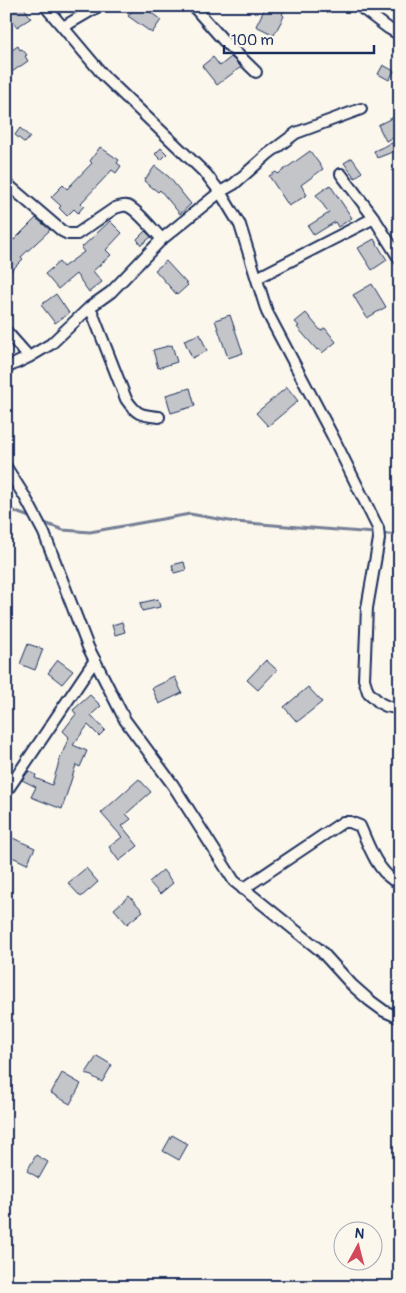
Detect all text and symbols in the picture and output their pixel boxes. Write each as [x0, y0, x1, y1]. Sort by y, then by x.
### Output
scale bar [224, 22, 374, 54]
text: 100 m [231, 31, 274, 50]
north arrow [334, 1220, 384, 1270]
text: N [354, 1225, 365, 1243]

